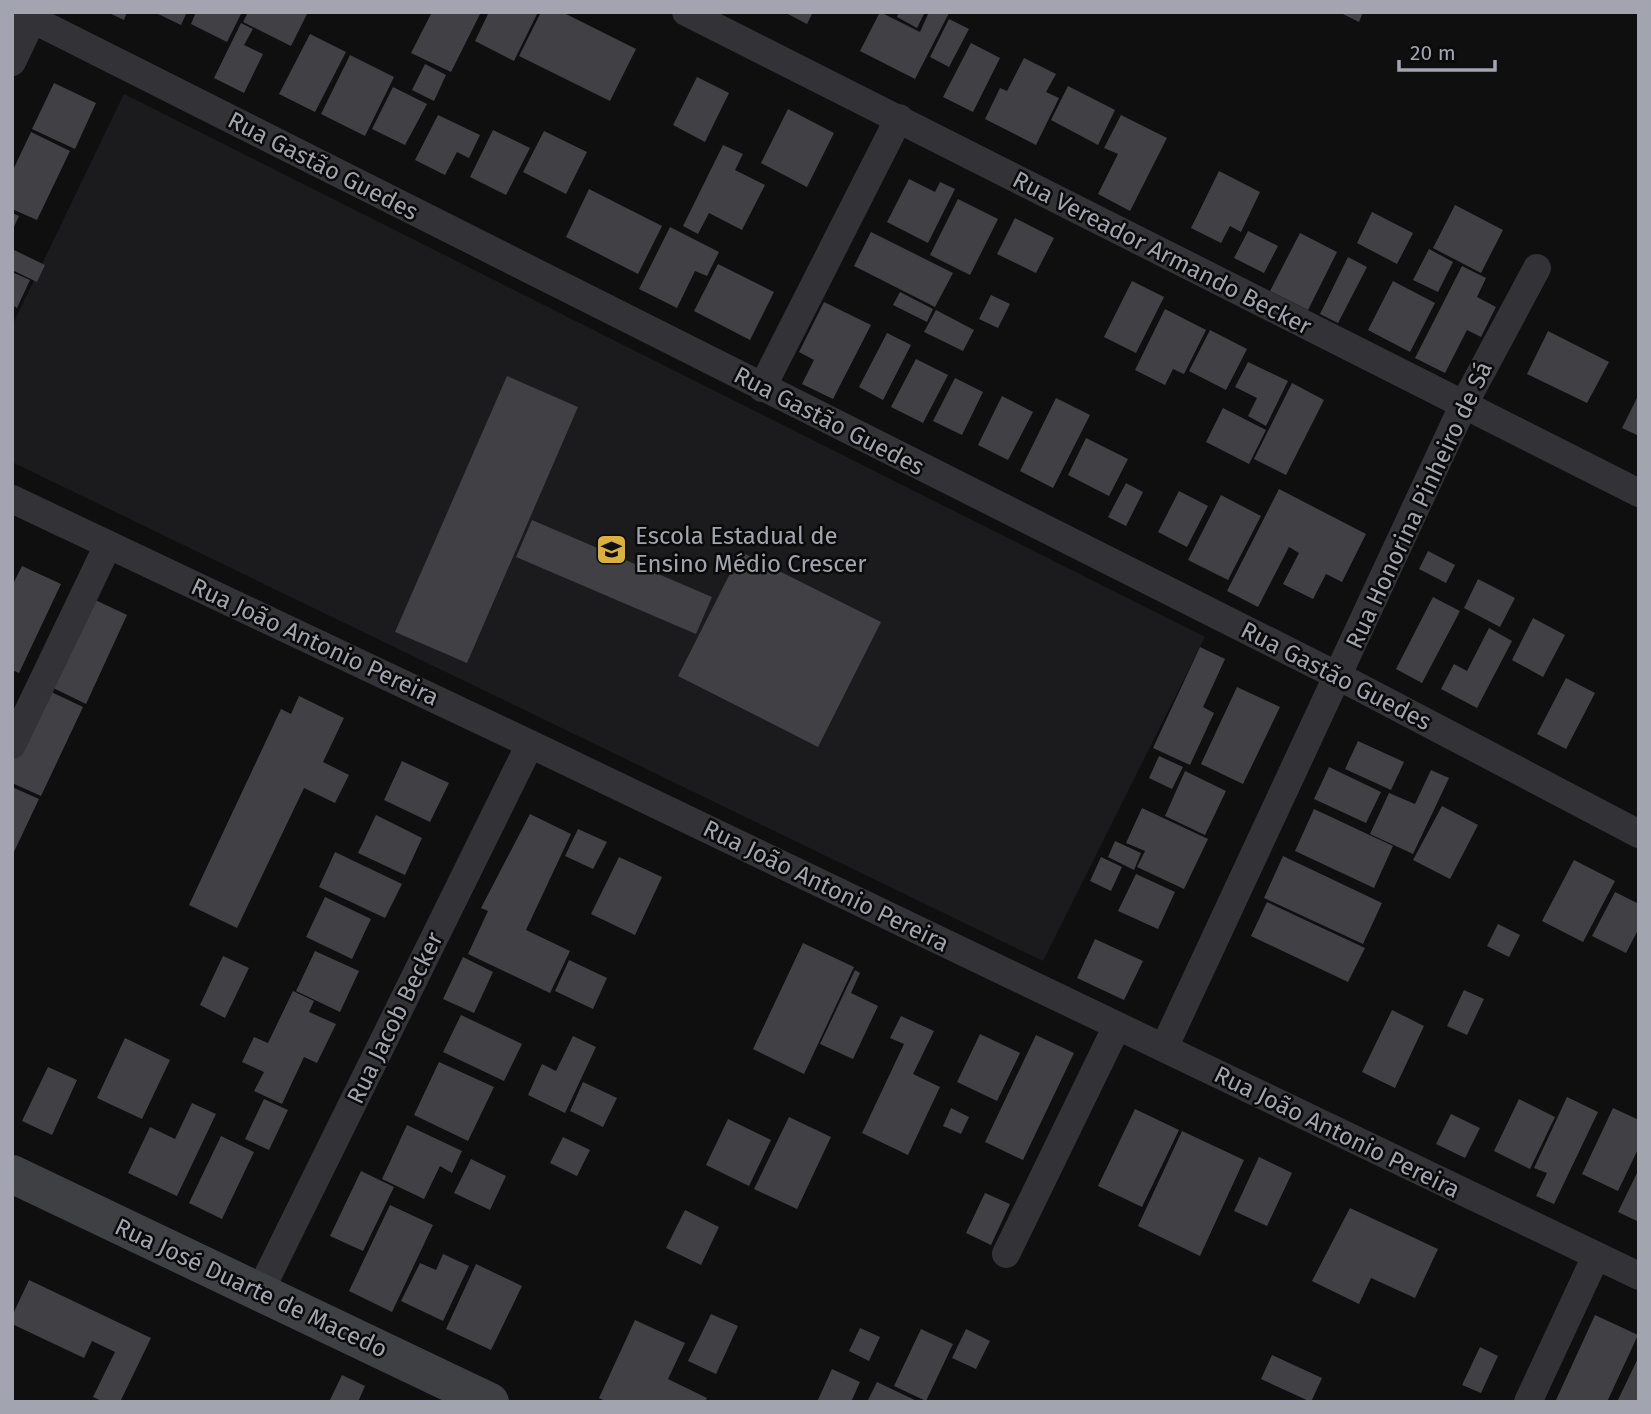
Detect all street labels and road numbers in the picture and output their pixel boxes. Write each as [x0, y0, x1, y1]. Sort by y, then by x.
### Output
street label: Rua Gastão Guedes [223, 106, 423, 226]
street label: Rua Vereador Armando Becker [1008, 165, 1317, 341]
street label: Rua Honorina Pinheiro de Sá [1340, 357, 1498, 653]
street label: Rua Gastão Guedes [729, 361, 929, 481]
street label: Rua João Antonio Pereira [187, 572, 443, 712]
street label: Rua Gastão Guedes [1236, 616, 1436, 736]
street label: Rua João Antonio Pereira [699, 814, 953, 958]
street label: Rua Jacob Becker [341, 927, 449, 1108]
street label: Rua João Antonio Pereira [1210, 1060, 1464, 1204]
street label: Rua José Duarte de Macedo [110, 1212, 392, 1364]

